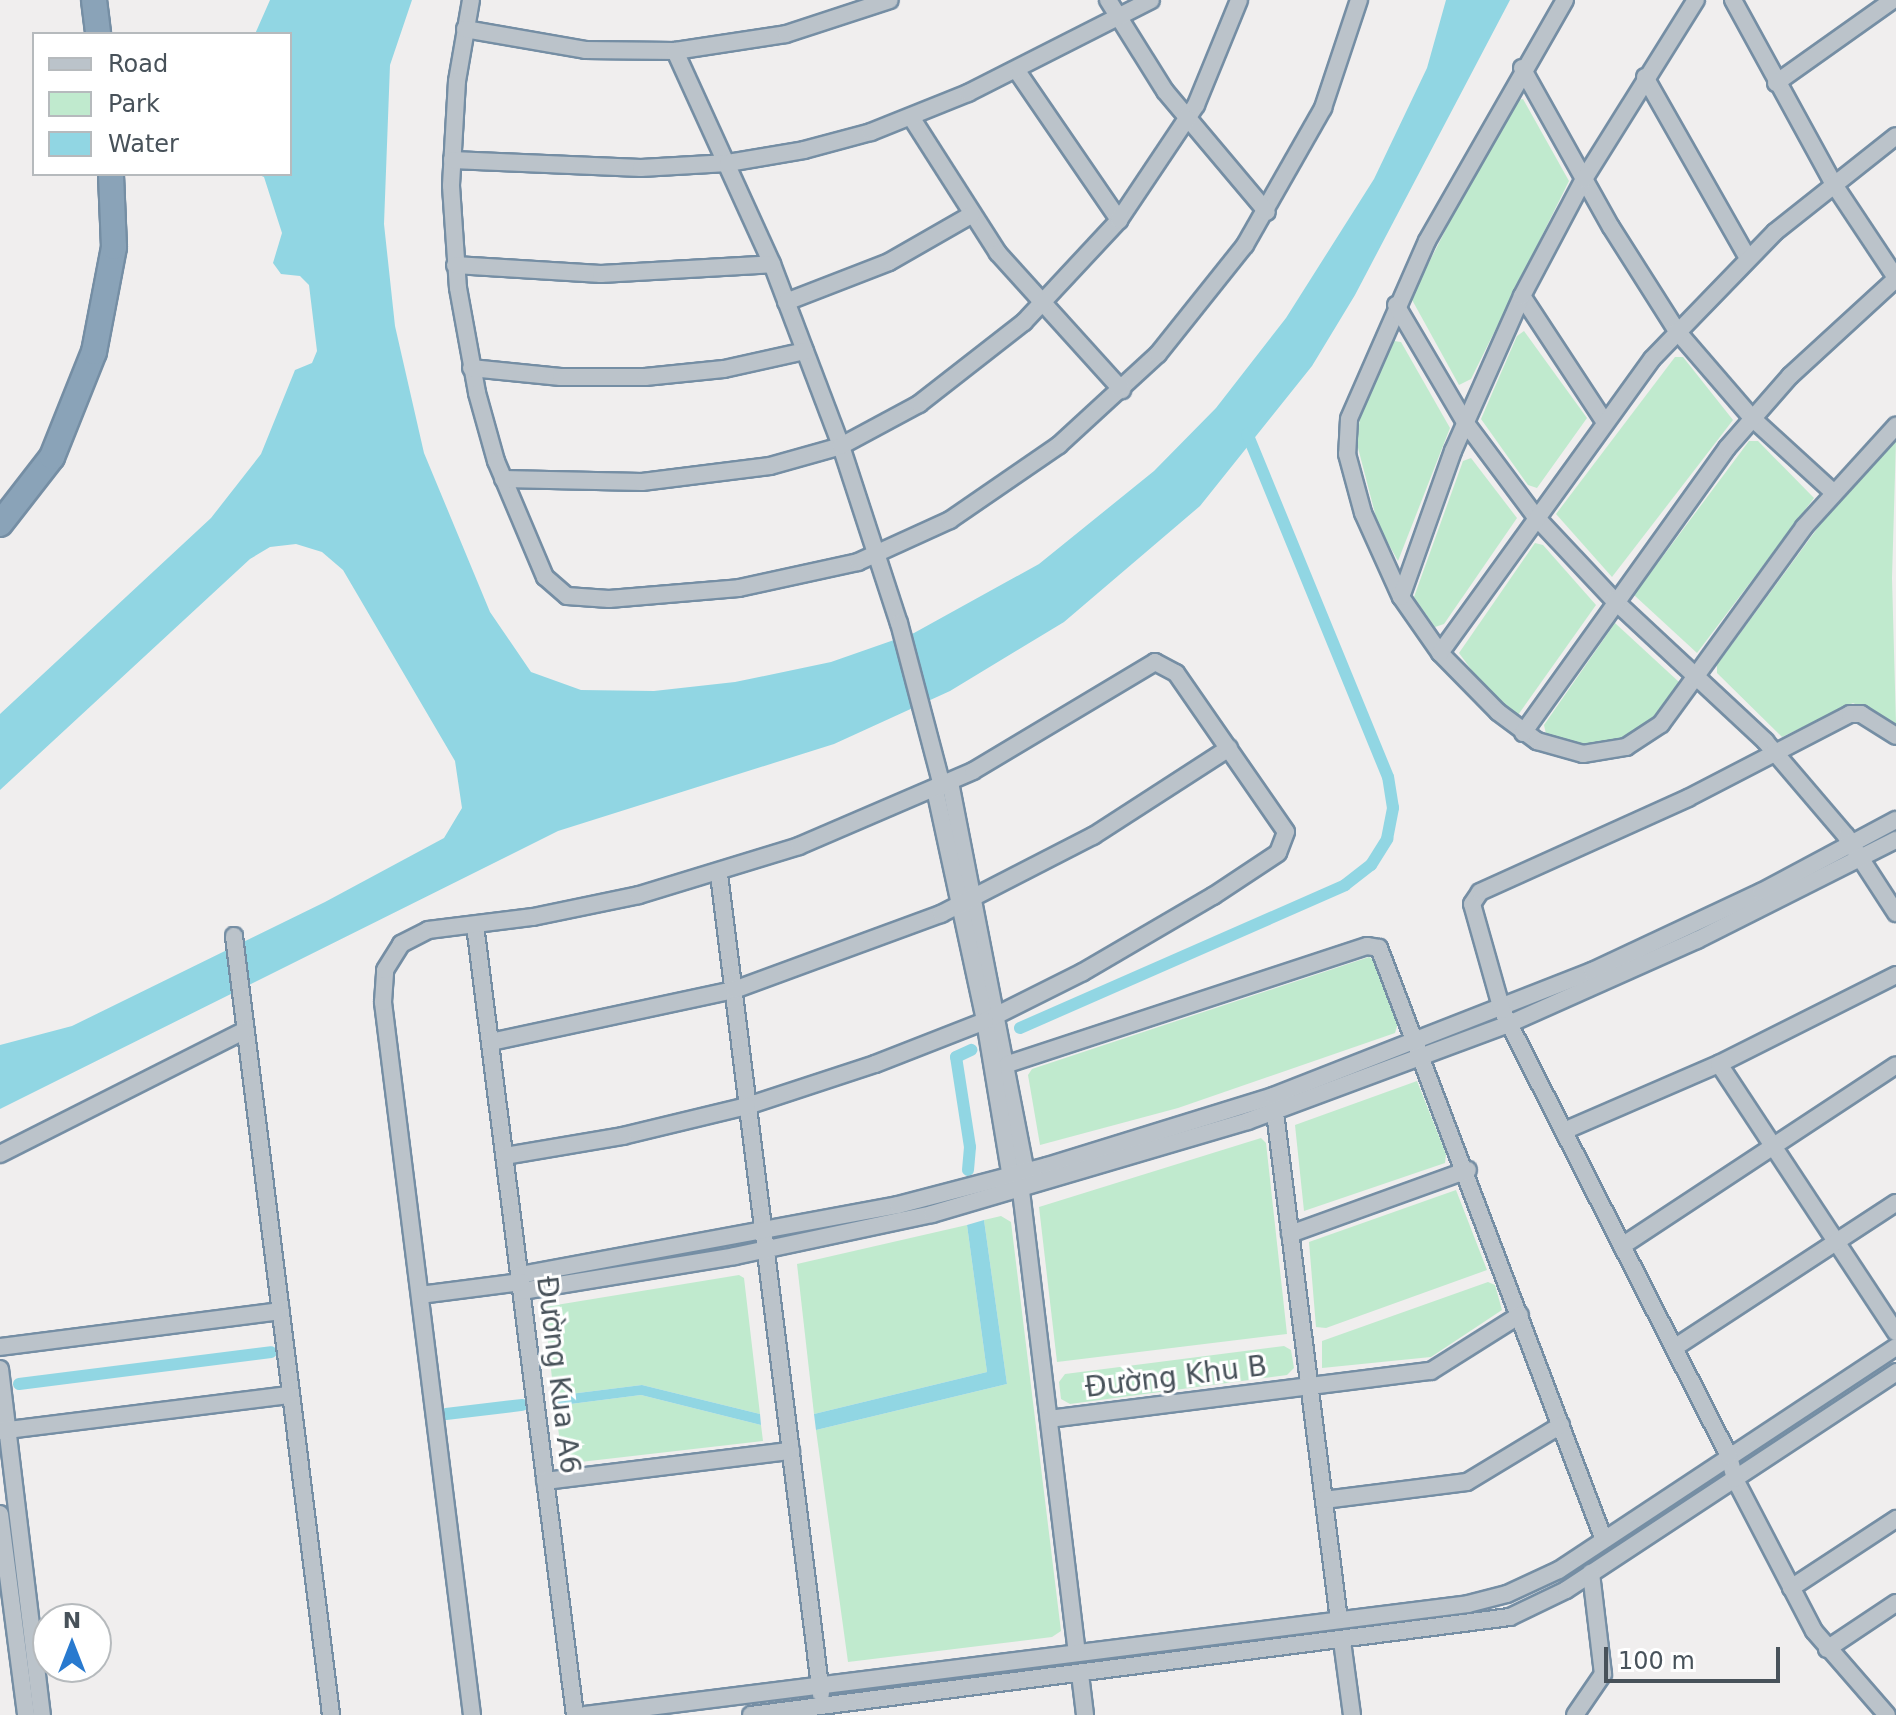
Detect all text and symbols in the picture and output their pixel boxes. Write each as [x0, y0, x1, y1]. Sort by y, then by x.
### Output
legend [32, 32, 292, 176]
text: Road [108, 50, 168, 78]
text: Park [108, 90, 160, 118]
text: Water [108, 130, 179, 158]
street label: Đường Kua A6 [529, 1274, 587, 1476]
street label: Đường Khu B [1083, 1349, 1269, 1405]
north arrow [32, 1603, 112, 1683]
text: N [63, 1608, 81, 1633]
scale bar [1608, 1631, 1784, 1681]
text: 100 m [1618, 1647, 1695, 1675]

